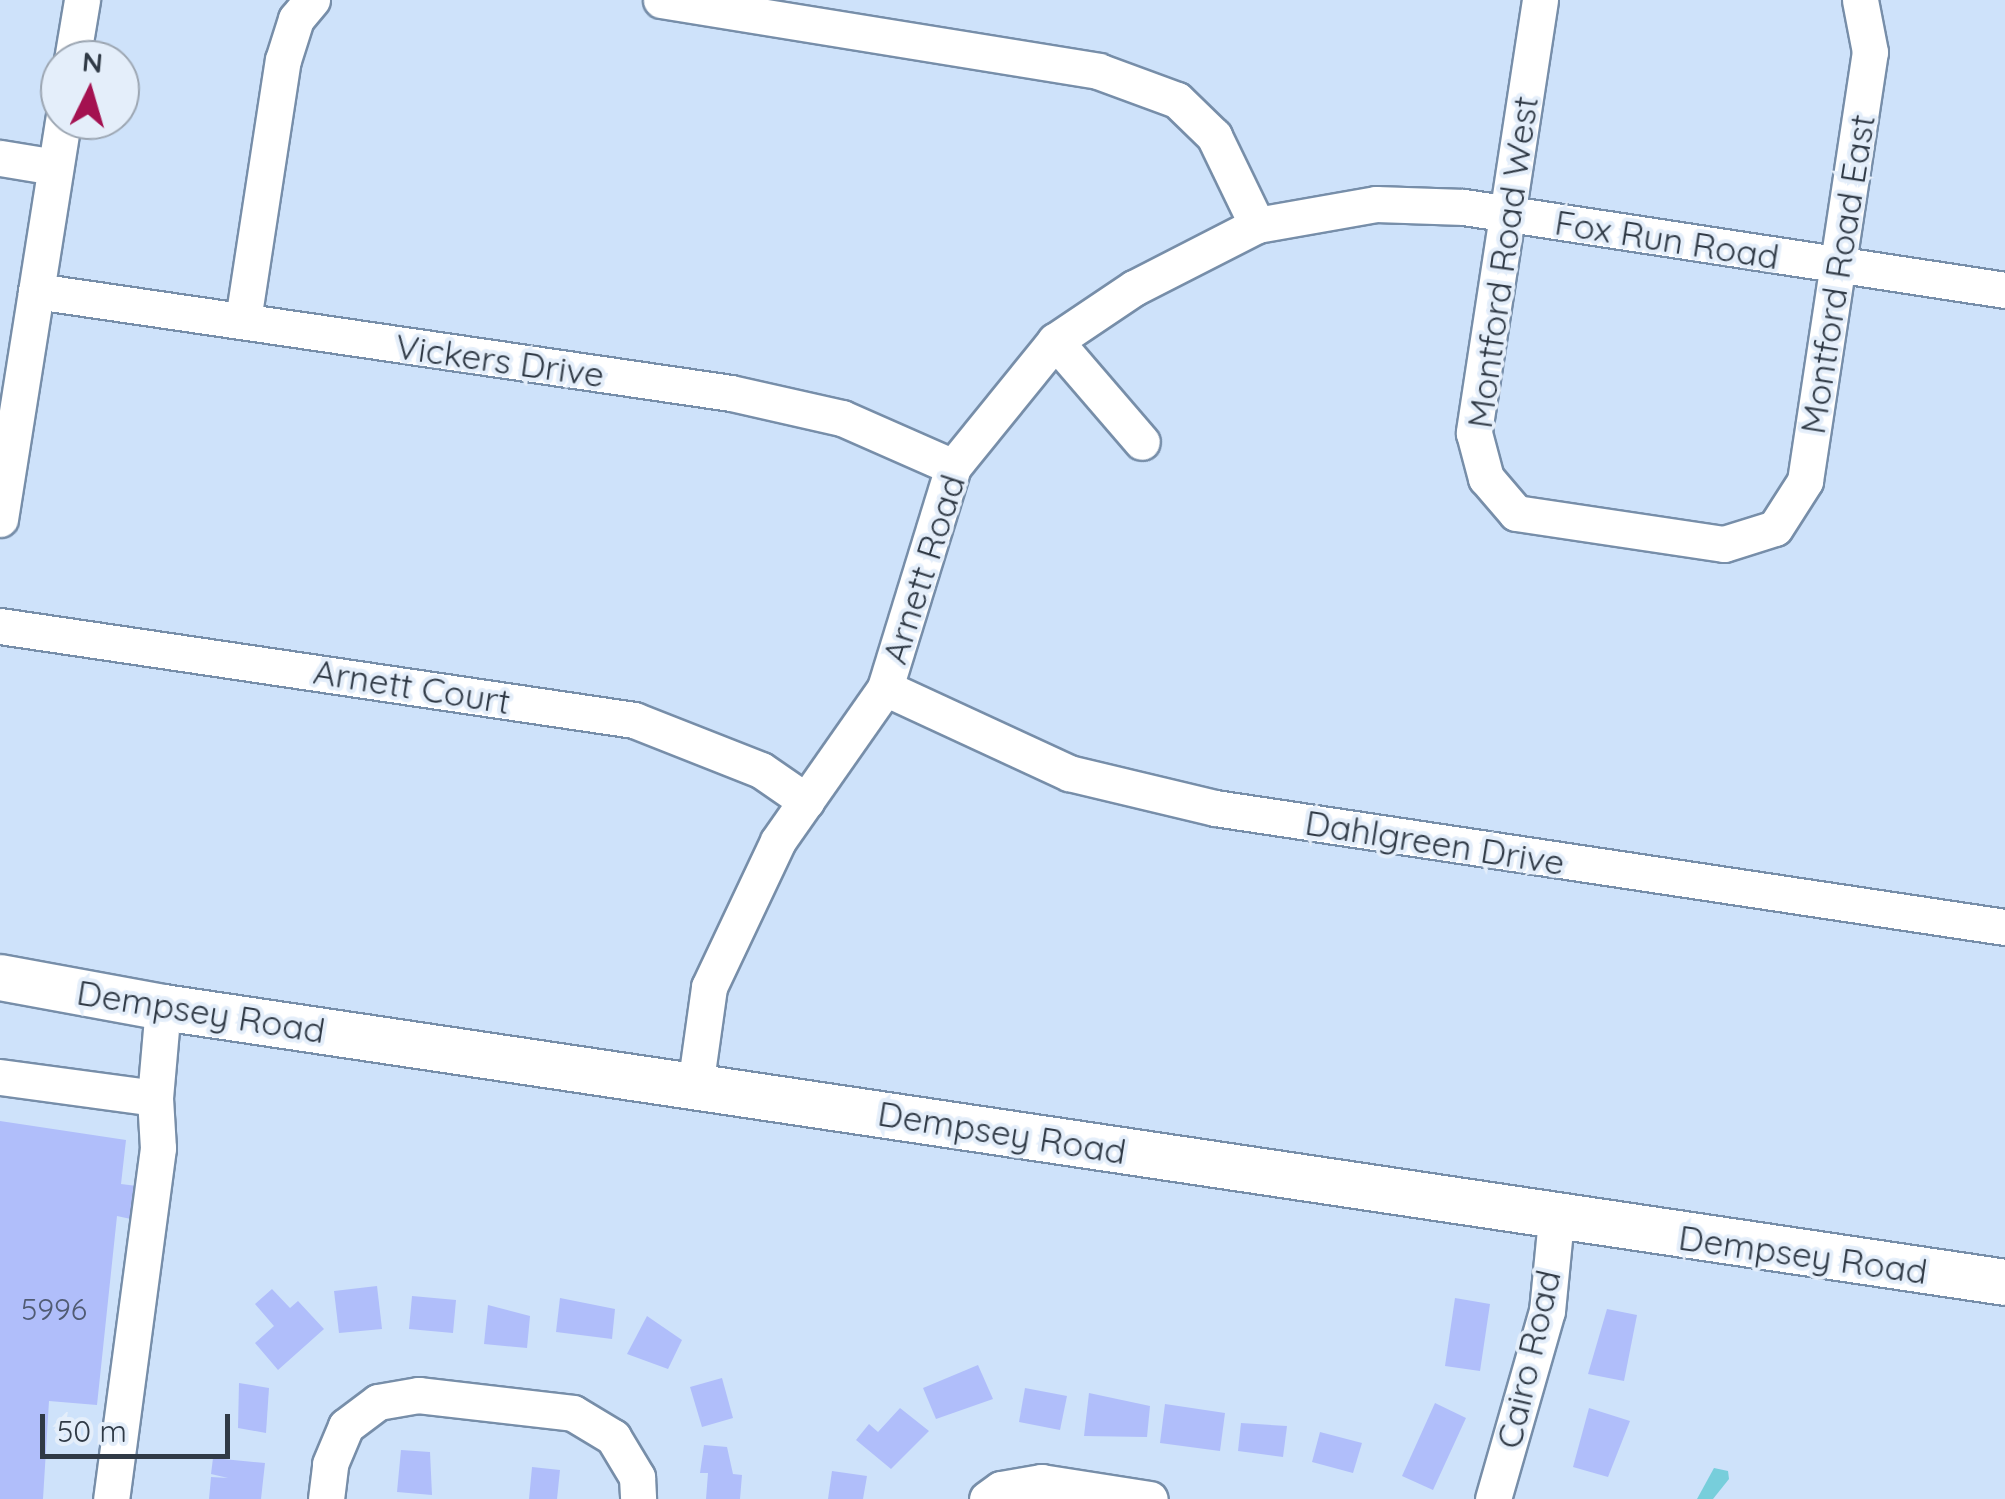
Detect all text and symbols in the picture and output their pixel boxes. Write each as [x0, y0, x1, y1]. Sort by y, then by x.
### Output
north arrow [40, 40, 140, 140]
text: N [81, 43, 104, 80]
street label: Montford Road West [1458, 93, 1546, 431]
street label: Montford Road East [1791, 111, 1883, 437]
street label: Fox Run Road [1552, 201, 1782, 277]
street label: Vickers Drive [393, 325, 607, 395]
street label: Arnett Road [873, 469, 973, 669]
street label: Arnett Court [311, 650, 513, 722]
street label: Dahlgreen Drive [1302, 801, 1568, 883]
street label: Dempsey Road [74, 971, 328, 1051]
street label: Dempsey Road [875, 1092, 1129, 1172]
street label: Dempsey Road [1676, 1216, 1930, 1292]
street label: Cairo Road [1487, 1266, 1569, 1452]
house number: 5996 [21, 1291, 87, 1327]
scale bar [45, 1394, 235, 1456]
text: 50 m [57, 1412, 127, 1450]

